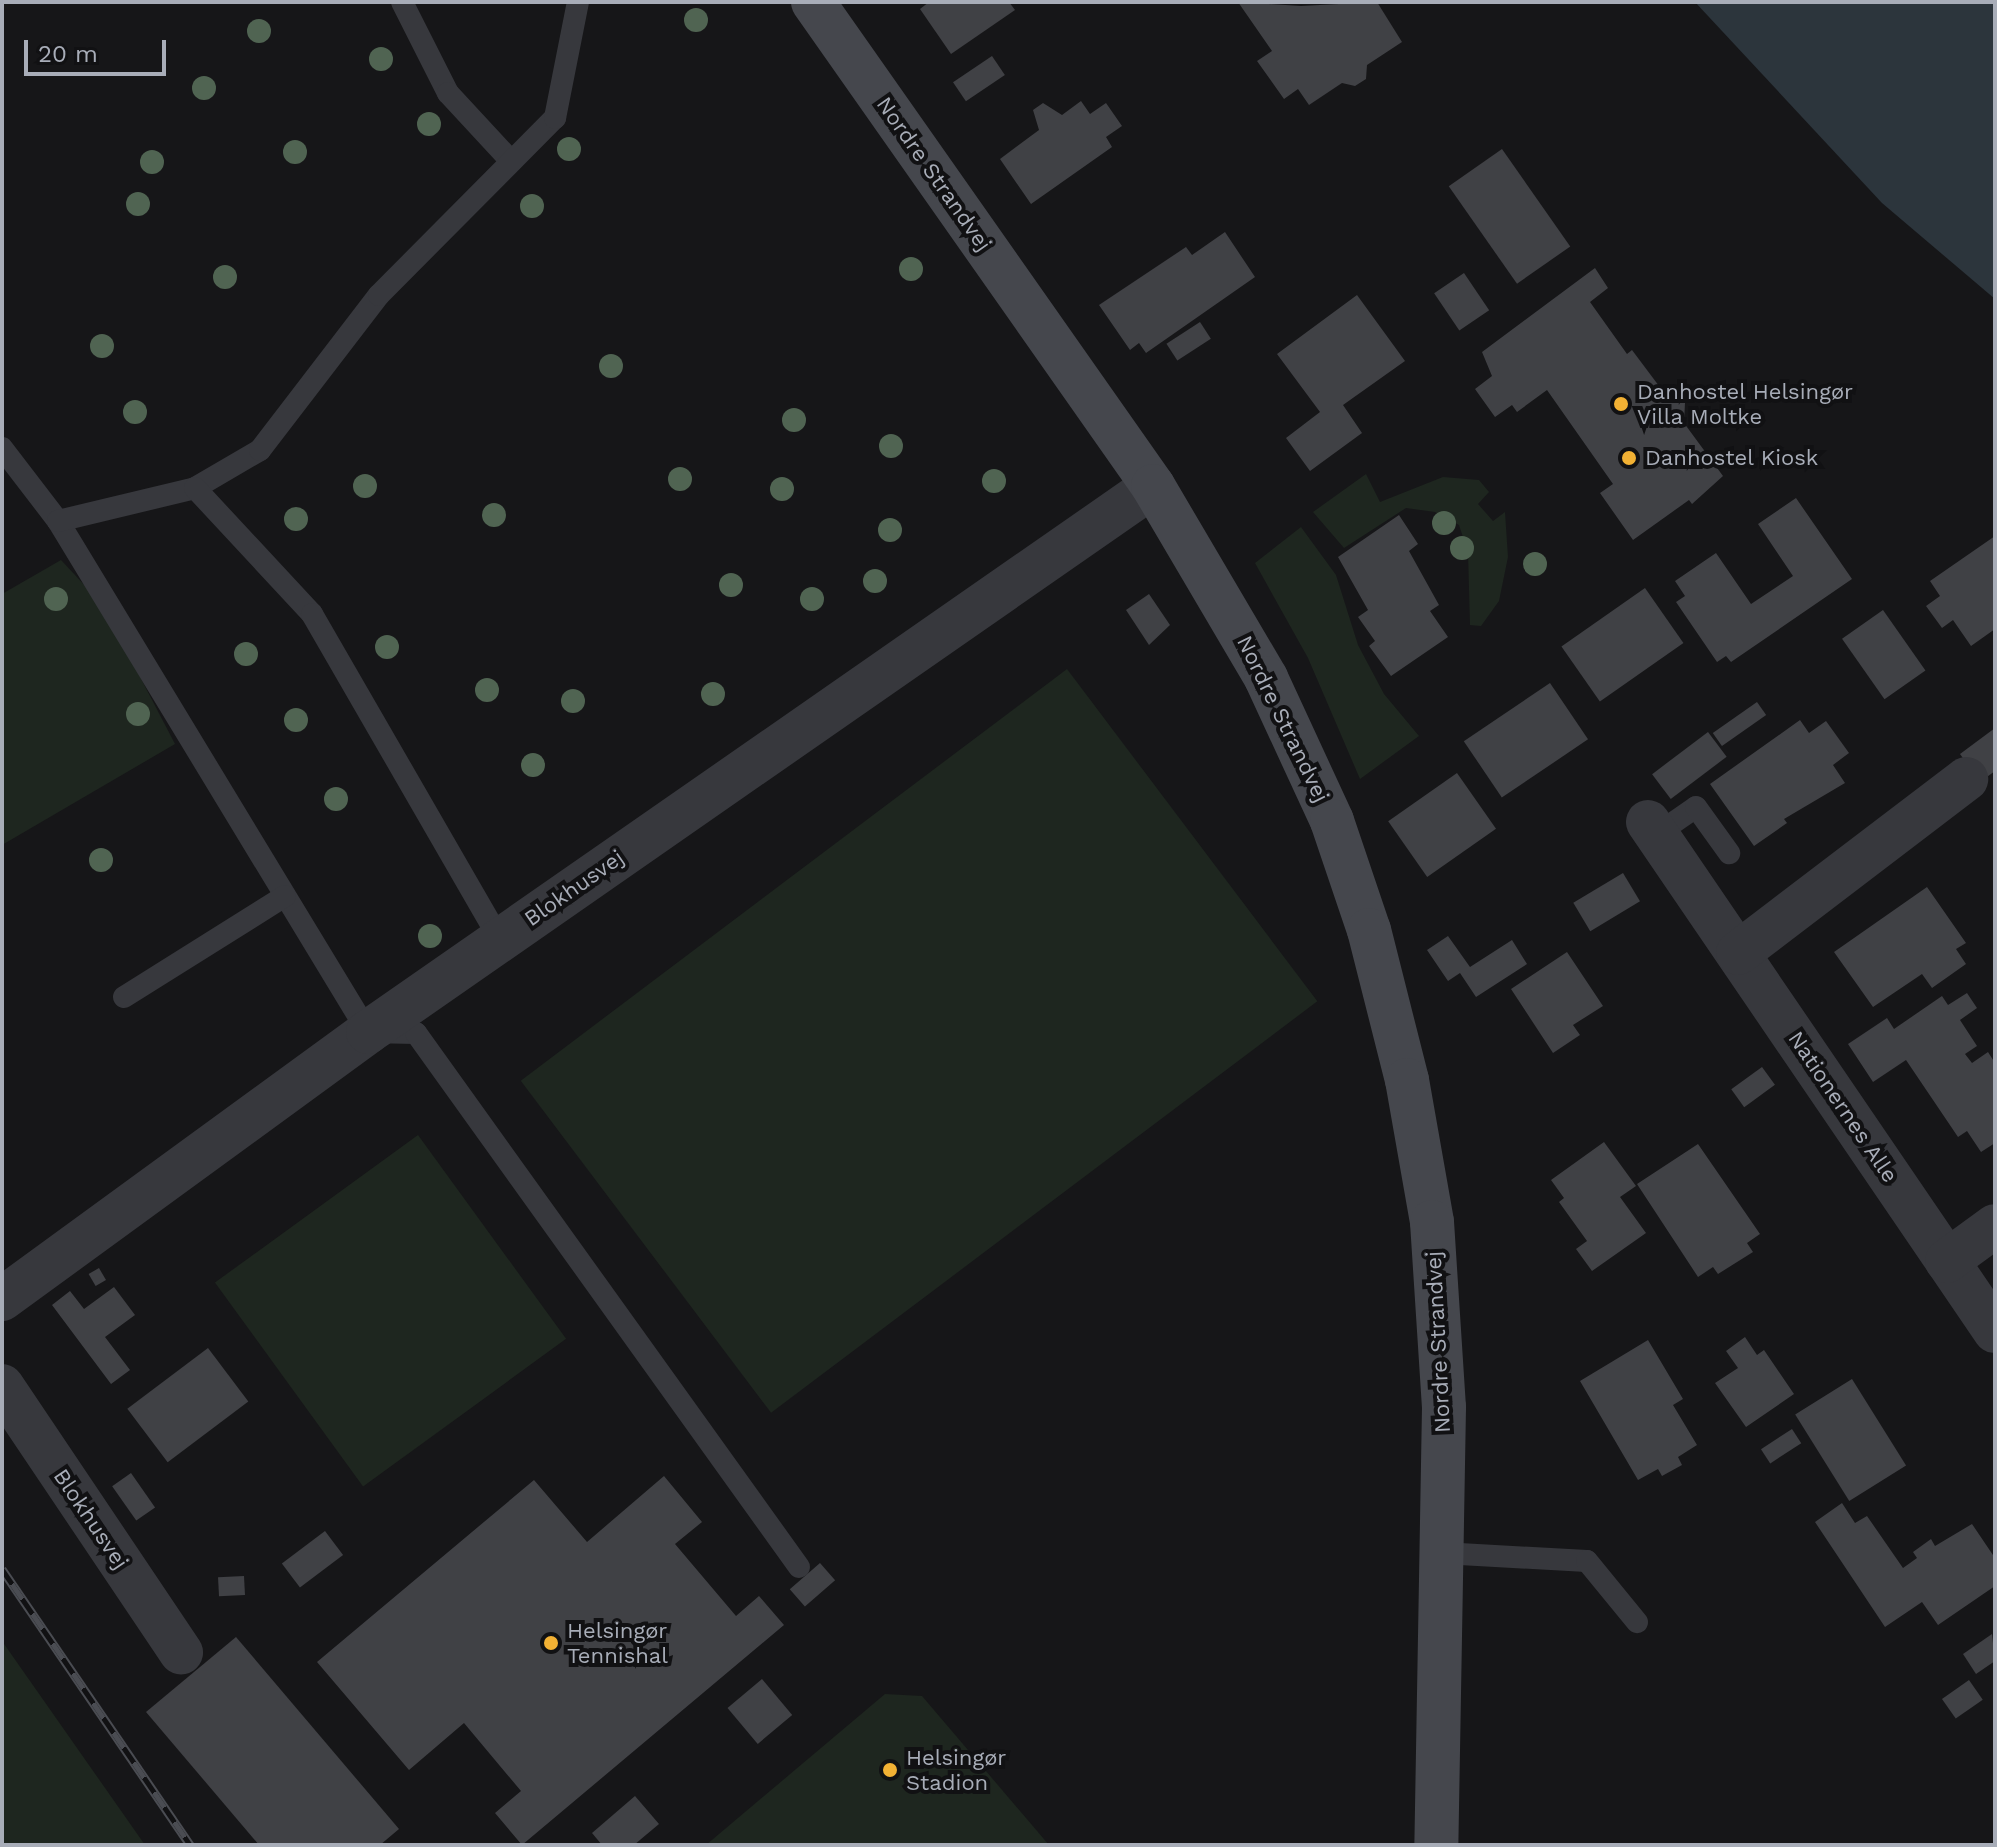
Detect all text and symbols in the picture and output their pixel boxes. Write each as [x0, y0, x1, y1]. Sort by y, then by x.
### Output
scale bar [28, 24, 170, 74]
text: 20 m [38, 40, 98, 68]
street label: Nordre Strandvej [871, 92, 997, 256]
place label: Danhostel Helsingør Villa Moltke [1637, 378, 1854, 430]
marker: Danhostel Helsingør Villa Moltke [1612, 395, 1630, 413]
place label: Danhostel Kiosk [1645, 445, 1819, 471]
marker: Danhostel Kiosk [1620, 449, 1638, 467]
street label: Nordre Strandvej [1231, 631, 1335, 807]
street label: Blokhusvej [519, 844, 629, 932]
street label: Nationernes Alle [1782, 1026, 1904, 1188]
street label: Nordre Strandvej [1420, 1250, 1456, 1434]
street label: Blokhusvej [48, 1464, 134, 1574]
place label: Helsingør Tennishal [567, 1617, 668, 1668]
marker: Helsingør Tennishal [542, 1634, 560, 1652]
place label: Helsingør Stadion [906, 1744, 1006, 1796]
marker: Helsingør Stadion [881, 1761, 899, 1779]

